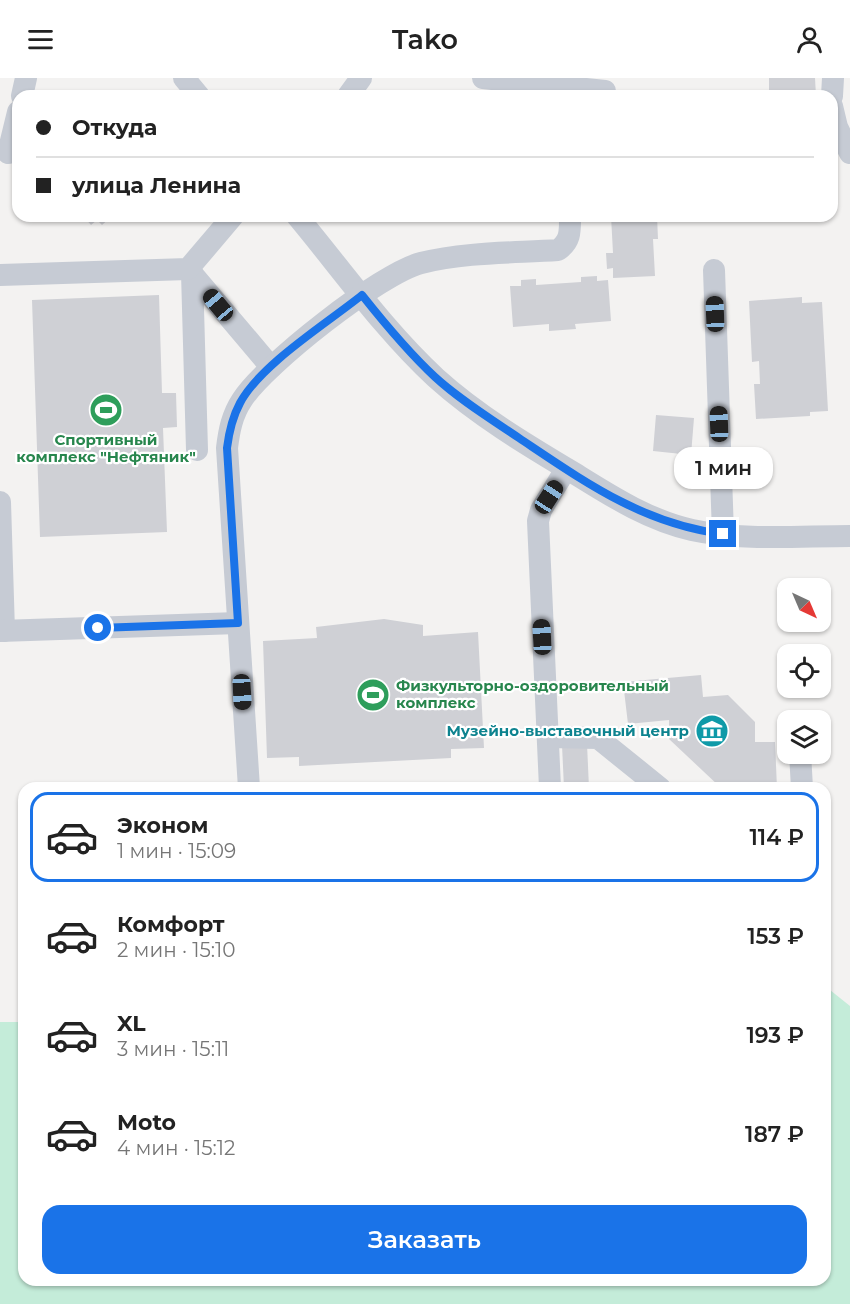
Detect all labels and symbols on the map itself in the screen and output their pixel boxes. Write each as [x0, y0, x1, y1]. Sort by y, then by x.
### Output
car [200, 285, 236, 325]
car [705, 296, 725, 332]
sports icon: Спортивный комплекс "Нефтяник" [88, 392, 124, 428]
car [709, 406, 729, 442]
place label: Спортивный комплекс "Нефтяник" [16, 430, 196, 466]
callout: 1 мин [674, 447, 772, 489]
car [532, 477, 566, 517]
route end [709, 520, 736, 547]
north arrow [777, 578, 831, 632]
route start [84, 614, 111, 641]
car [532, 619, 552, 655]
car [232, 674, 252, 710]
place label: Физкульторно-оздоровительный комплекс [396, 676, 669, 712]
sports icon: Физкульторно-оздоровительный комплекс [355, 677, 391, 713]
museum icon: Музейно-выставочный центр [694, 713, 730, 749]
place label: Музейно-выставочный центр [446, 721, 689, 740]

